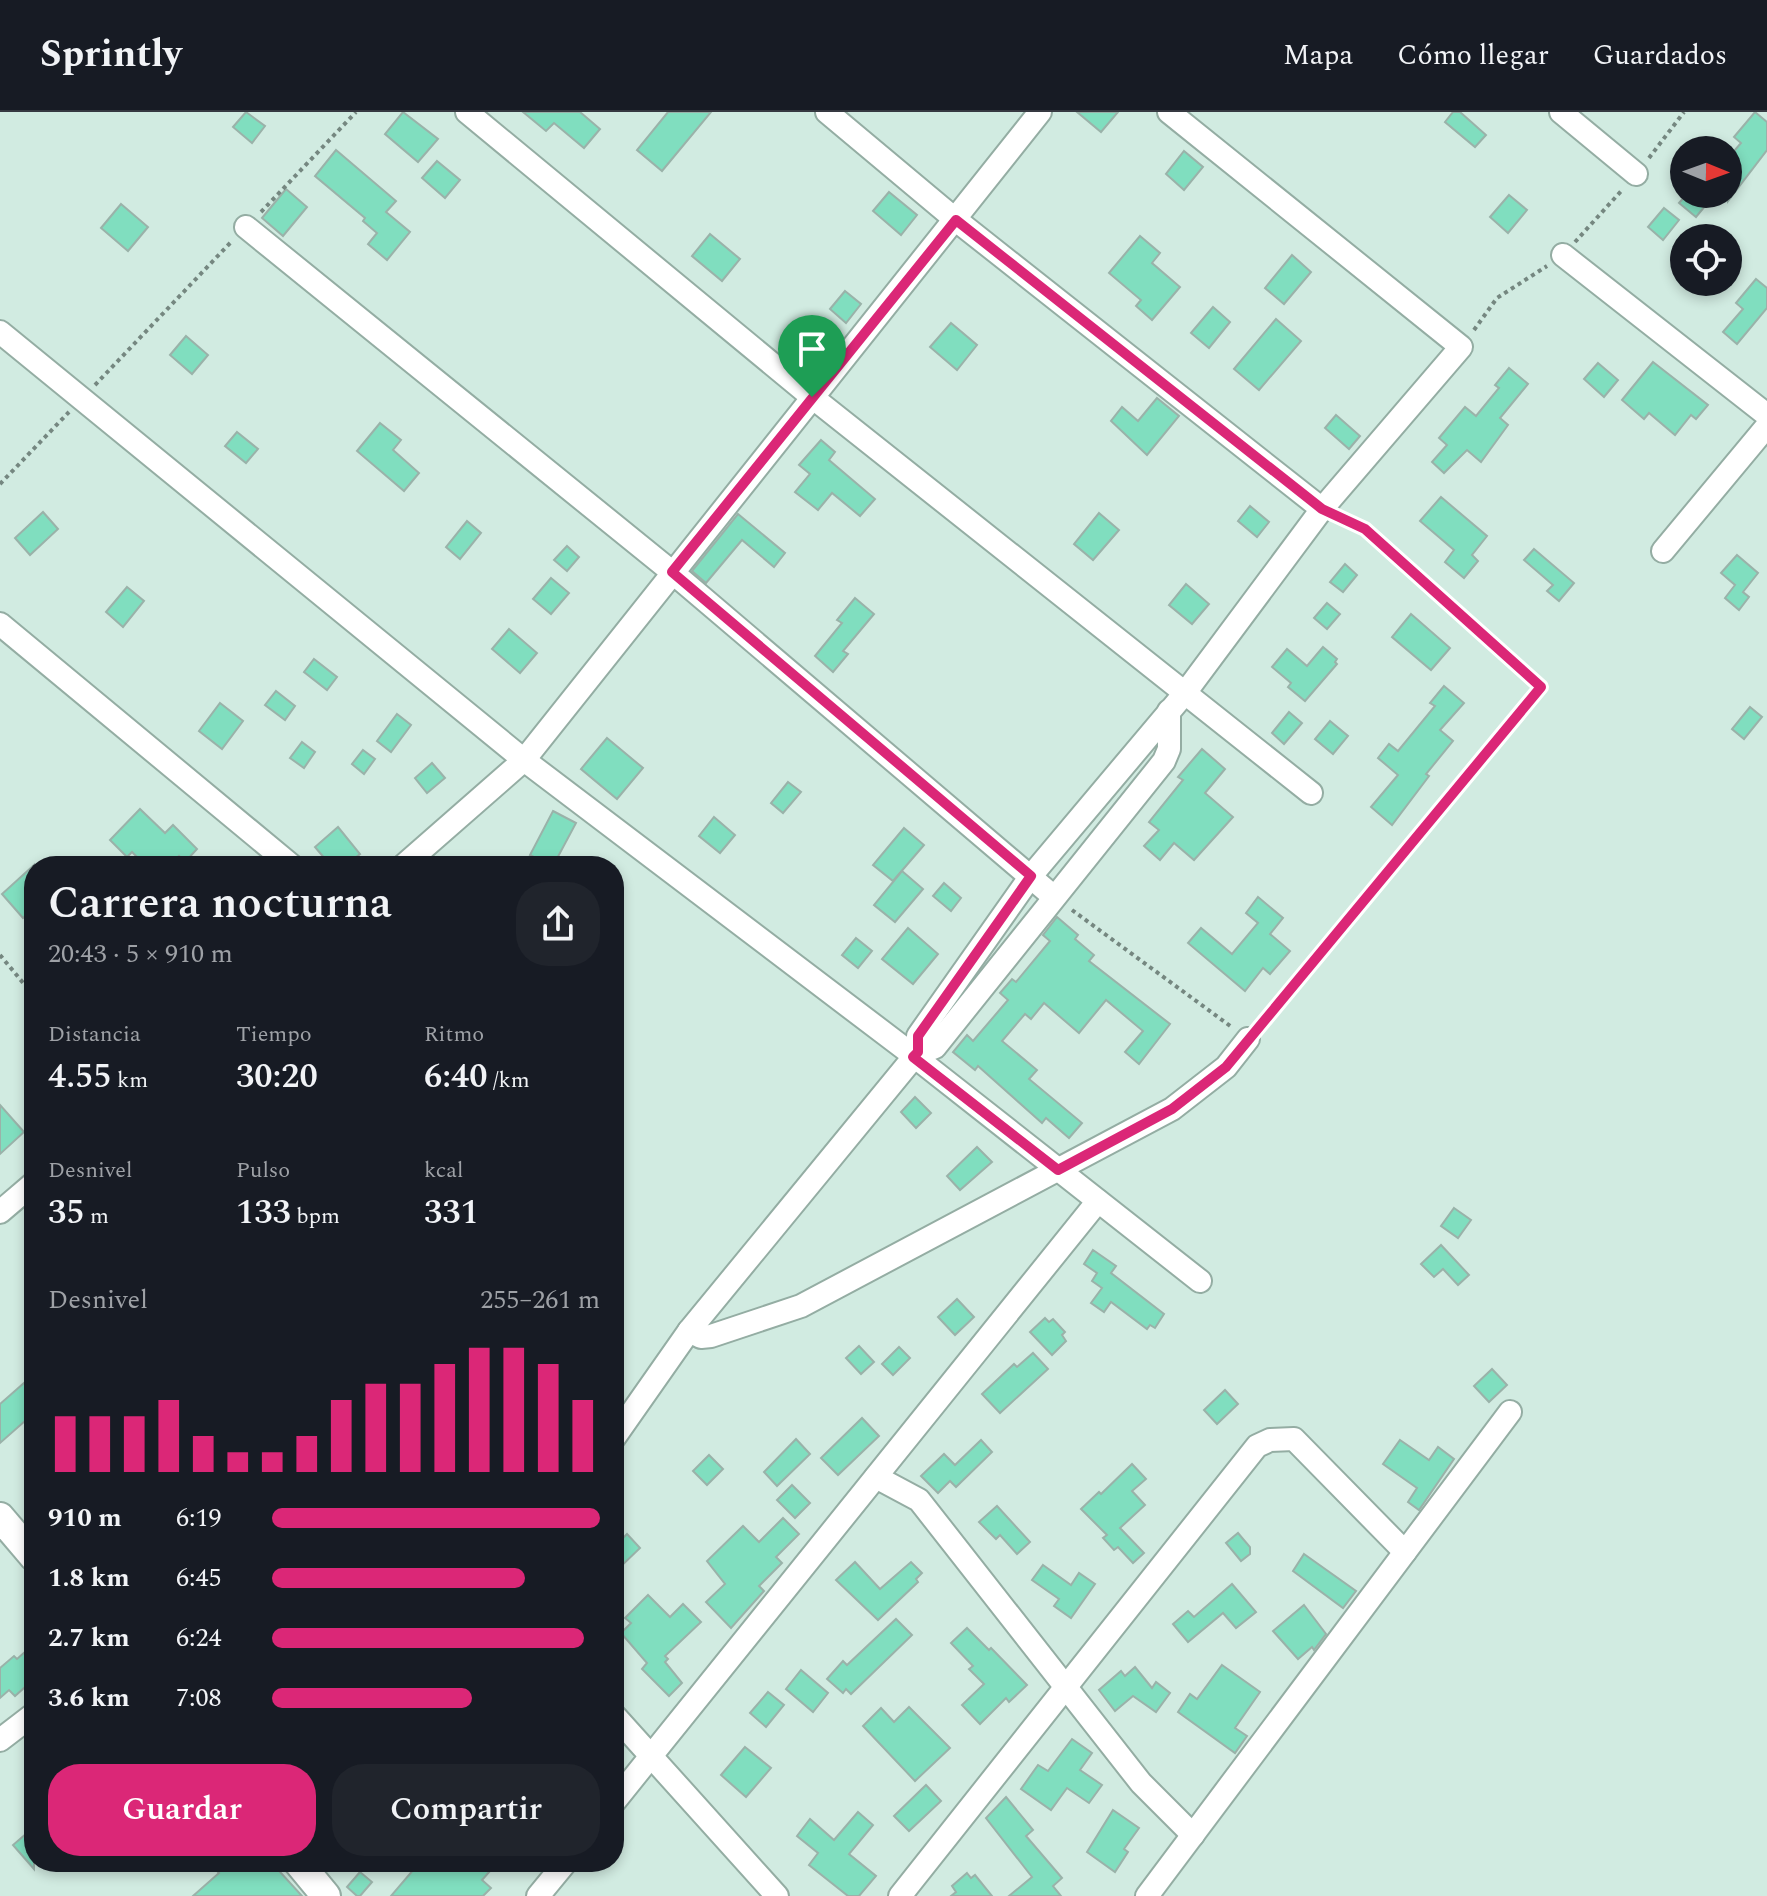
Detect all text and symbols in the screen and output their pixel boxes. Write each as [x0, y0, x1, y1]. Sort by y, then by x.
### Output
text: Sprintly [40, 26, 182, 84]
text: Mapa [1283, 34, 1353, 77]
text: Cómo llegar [1397, 34, 1549, 77]
text: Guardados [1593, 34, 1727, 77]
north arrow [1670, 136, 1742, 208]
map controls [1670, 136, 1742, 296]
button: locate [1670, 224, 1742, 296]
pin [778, 315, 846, 397]
icon: arrive [790, 327, 834, 371]
text: Carrera nocturna [48, 870, 392, 937]
button: share [516, 882, 600, 966]
text: 20:43 · 5 × 910 m [48, 934, 233, 974]
text: Distancia [48, 1018, 141, 1051]
text: Tiempo [236, 1018, 312, 1051]
text: Ritmo [424, 1018, 484, 1051]
text: 4.55 [48, 1051, 112, 1103]
text: 30:20 [236, 1051, 318, 1103]
text: 6:40 [424, 1051, 488, 1103]
text: km [112, 1064, 148, 1097]
text: /km [488, 1064, 530, 1097]
text: Desnivel [48, 1154, 132, 1187]
text: Pulso [236, 1154, 290, 1187]
text: kcal [424, 1154, 464, 1187]
text: 35 [48, 1187, 84, 1239]
text: 133 [236, 1187, 291, 1239]
text: 331 [424, 1187, 479, 1239]
text: m [84, 1200, 109, 1233]
text: bpm [291, 1200, 340, 1233]
text: Desnivel [48, 1280, 148, 1320]
text: 255–261 m [480, 1280, 600, 1320]
text: 910 m [48, 1498, 122, 1538]
text: 6:19 [176, 1498, 222, 1538]
text: 1.8 km [48, 1558, 130, 1598]
text: 6:45 [176, 1558, 222, 1598]
text: 2.7 km [48, 1618, 130, 1658]
text: 6:24 [176, 1618, 222, 1658]
text: 3.6 km [48, 1678, 130, 1718]
text: 7:08 [176, 1678, 222, 1718]
button: Guardar [48, 1764, 316, 1856]
button: Compartir [332, 1764, 600, 1856]

